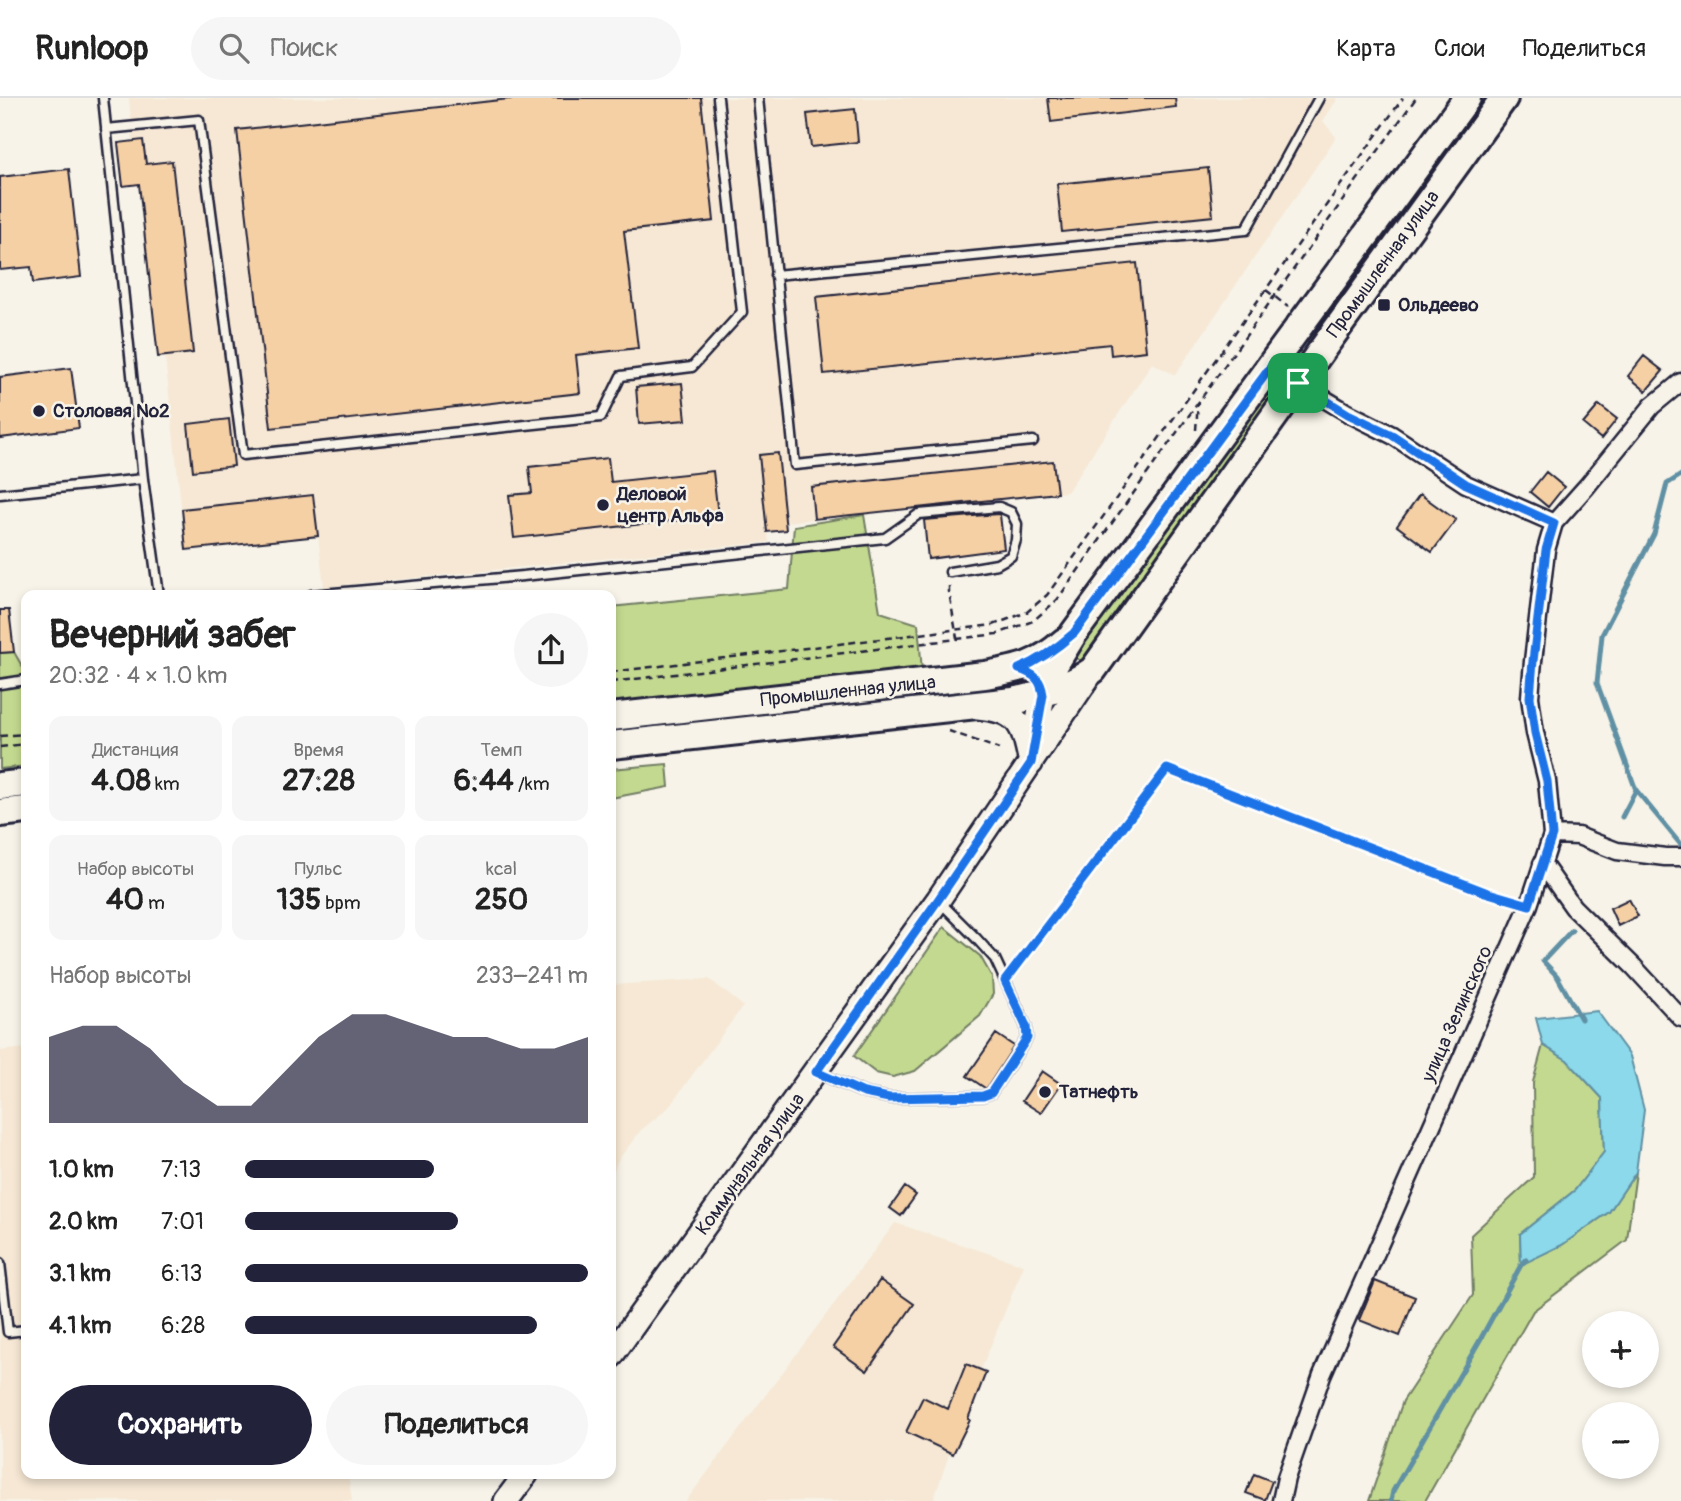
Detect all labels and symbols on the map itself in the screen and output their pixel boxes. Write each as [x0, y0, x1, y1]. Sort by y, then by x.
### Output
street label: Промышленная улица [1321, 186, 1445, 342]
place label: Ольдеево [1398, 293, 1479, 317]
marker: Ольдеево [1376, 297, 1392, 313]
pin [1268, 353, 1328, 413]
place label: Столовая №2 [53, 399, 170, 423]
marker: Столовая №2 [31, 403, 47, 419]
place label: Деловой центр Альфа [616, 482, 724, 528]
marker: Деловой центр Альфа [595, 497, 611, 513]
street label: Промышленная улица [759, 670, 937, 712]
street label: улица Зелинского [1416, 942, 1498, 1087]
place label: Татнефть [1058, 1080, 1139, 1104]
marker: Татнефть [1037, 1084, 1053, 1100]
street label: Коммунальная улица [690, 1088, 810, 1240]

